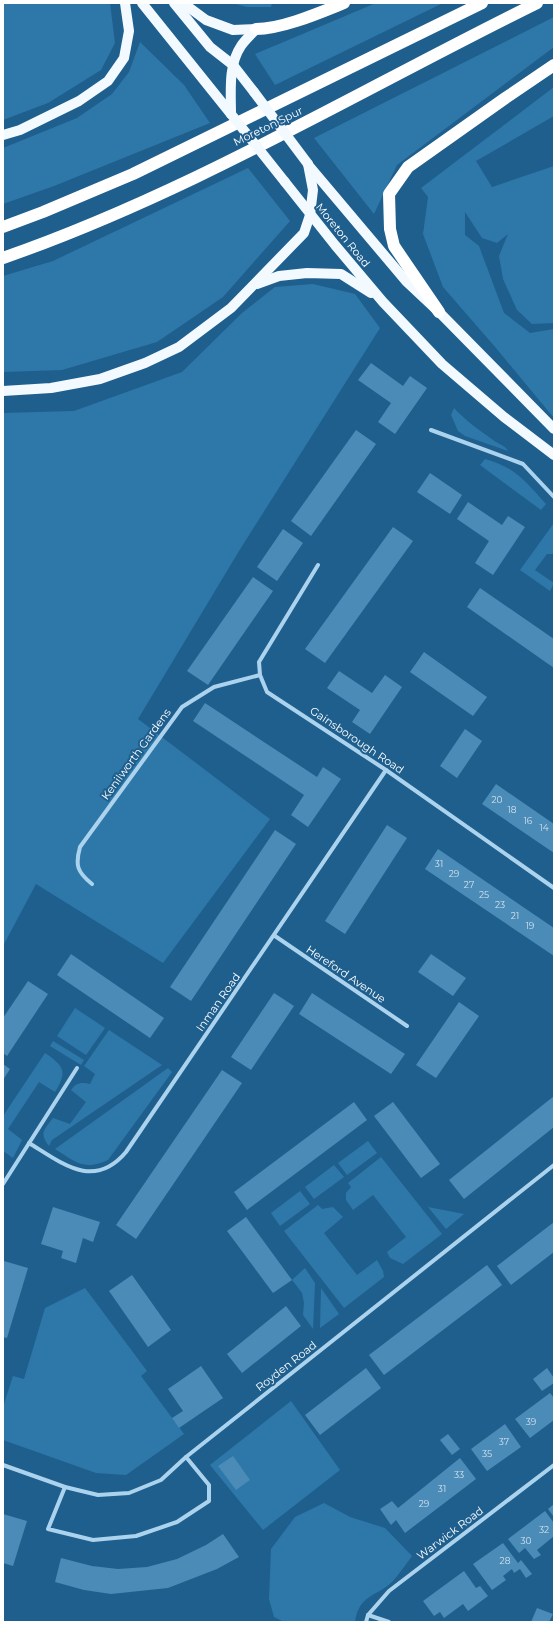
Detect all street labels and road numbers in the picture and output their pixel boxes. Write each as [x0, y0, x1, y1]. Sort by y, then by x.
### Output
street label: Moreton Spur [231, 103, 305, 149]
street label: Moreton Road [313, 200, 373, 270]
street label: Gainsborough Road [307, 703, 407, 777]
street label: Kenilworth Gardens [98, 705, 174, 802]
street label: Hereford Avenue [303, 942, 389, 1006]
street label: Inman Road [193, 970, 243, 1034]
street label: Royden Road [253, 1338, 319, 1394]
street label: Warwick Road [414, 1503, 486, 1563]

